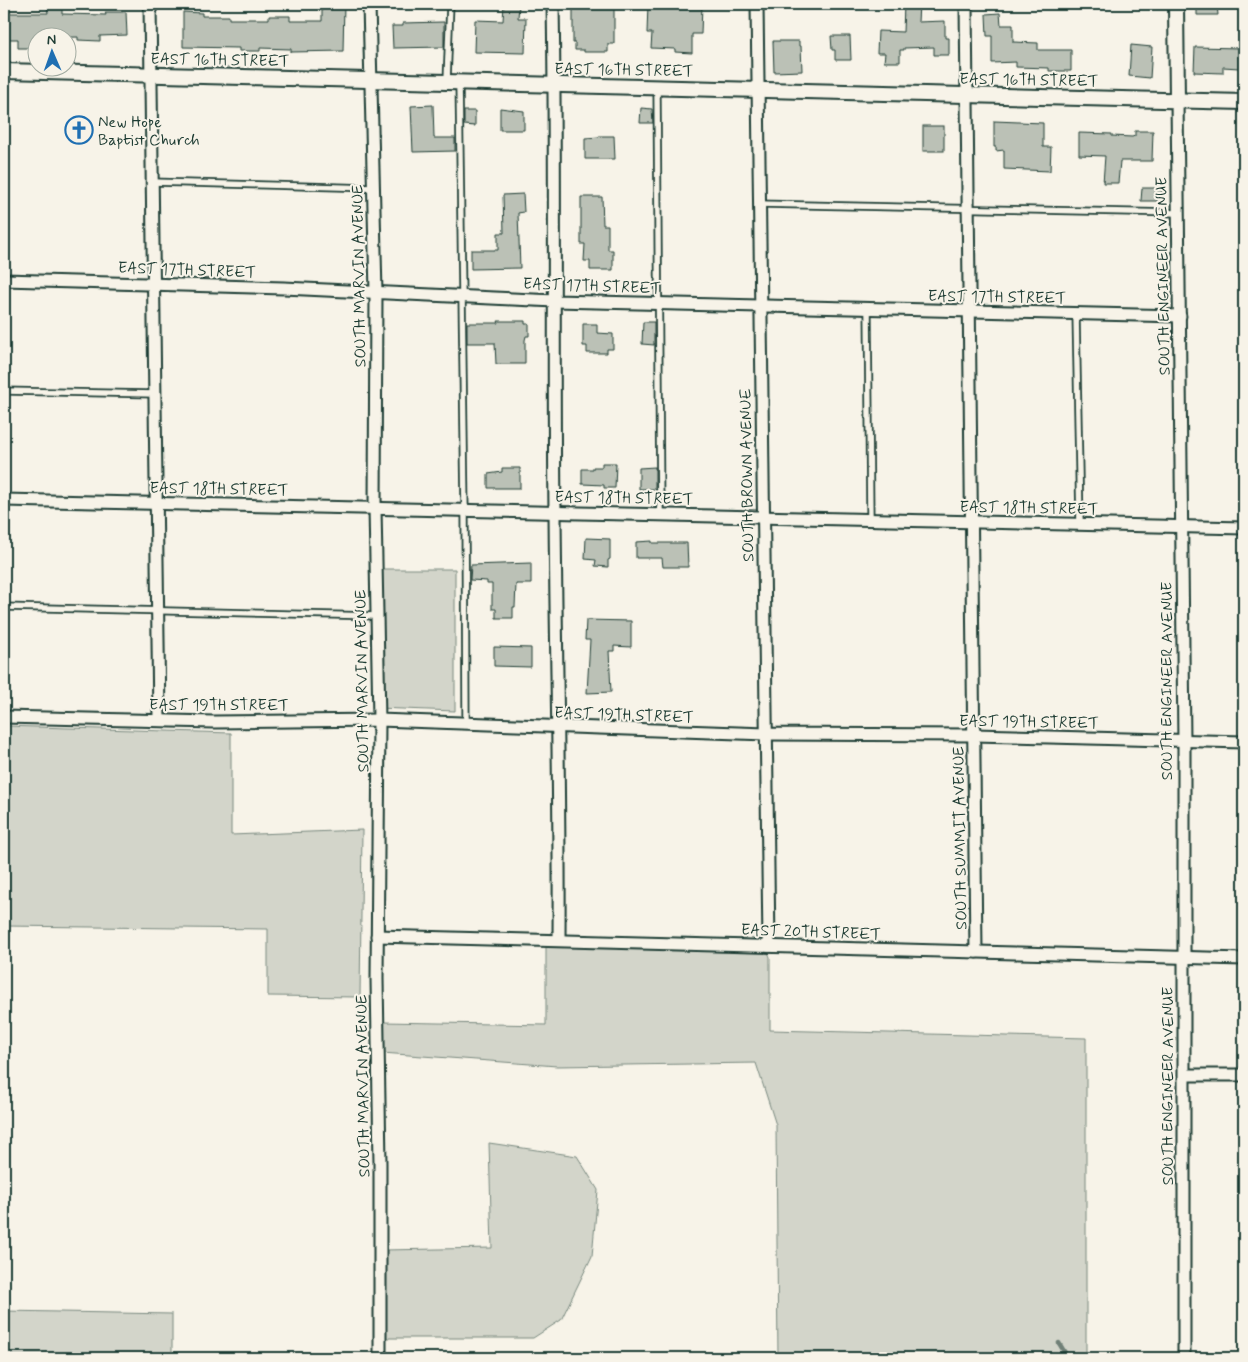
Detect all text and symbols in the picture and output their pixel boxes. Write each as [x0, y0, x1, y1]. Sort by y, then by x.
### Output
north arrow [28, 28, 78, 78]
text: N [47, 31, 57, 49]
street label: EAST 16TH STREET [150, 49, 290, 72]
street label: EAST 16TH STREET [554, 59, 694, 82]
street label: EAST 16TH STREET [959, 69, 1099, 92]
place label: New Hope Baptist Church [98, 112, 200, 151]
church icon: New Hope Baptist Church [64, 115, 94, 145]
street label: SOUTH ENGINEER AVENUE [1151, 176, 1176, 375]
street label: SOUTH MARVIN AVENUE [347, 184, 372, 368]
street label: EAST 17TH STREET [117, 258, 256, 283]
street label: EAST 17TH STREET [522, 274, 661, 299]
street label: EAST 17TH STREET [928, 286, 1066, 309]
street label: SOUTH BROWN AVENUE [735, 388, 760, 562]
street label: EAST 18TH STREET [149, 478, 289, 501]
street label: EAST 18TH STREET [554, 487, 694, 510]
street label: EAST 18TH STREET [959, 497, 1099, 520]
street label: SOUTH ENGINEER AVENUE [1157, 582, 1178, 780]
street label: SOUTH MARVIN AVENUE [350, 589, 375, 773]
street label: EAST 19TH STREET [149, 695, 289, 716]
street label: EAST 19TH STREET [554, 703, 694, 728]
street label: EAST 19TH STREET [959, 711, 1099, 734]
street label: SOUTH SUMMIT AVENUE [948, 746, 973, 930]
street label: EAST 20TH STREET [741, 920, 881, 945]
street label: SOUTH ENGINEER AVENUE [1158, 987, 1179, 1185]
street label: SOUTH MARVIN AVENUE [351, 994, 376, 1178]

